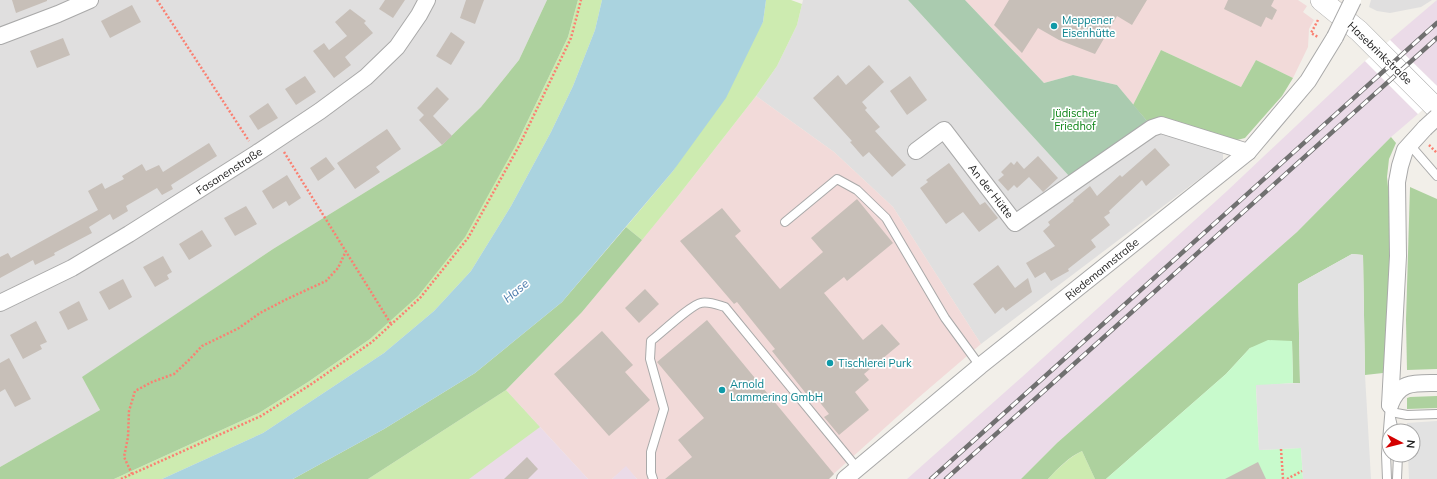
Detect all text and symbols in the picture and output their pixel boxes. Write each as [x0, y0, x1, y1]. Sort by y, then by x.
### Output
place label: Meppener Eisenhütte [1062, 13, 1115, 40]
street label: Hasebrinkstraße [1345, 19, 1415, 87]
marker: Meppener Eisenhütte [1049, 21, 1059, 31]
park label: Jüdischer Friedhof [1052, 106, 1098, 133]
street label: Fasanenstraße [193, 144, 265, 198]
street label: An der Hütte [965, 161, 1017, 221]
street label: Riedemannstraße [1062, 235, 1142, 303]
water label: Hase [500, 275, 532, 306]
place label: Tischlerei Purk [838, 356, 912, 370]
marker: Tischlerei Purk [825, 358, 835, 368]
place label: Arnold Lammering GmbH [730, 377, 823, 404]
marker: Arnold Lammering GmbH [717, 385, 727, 395]
north arrow [1381, 423, 1421, 463]
text: N [1403, 439, 1418, 449]

